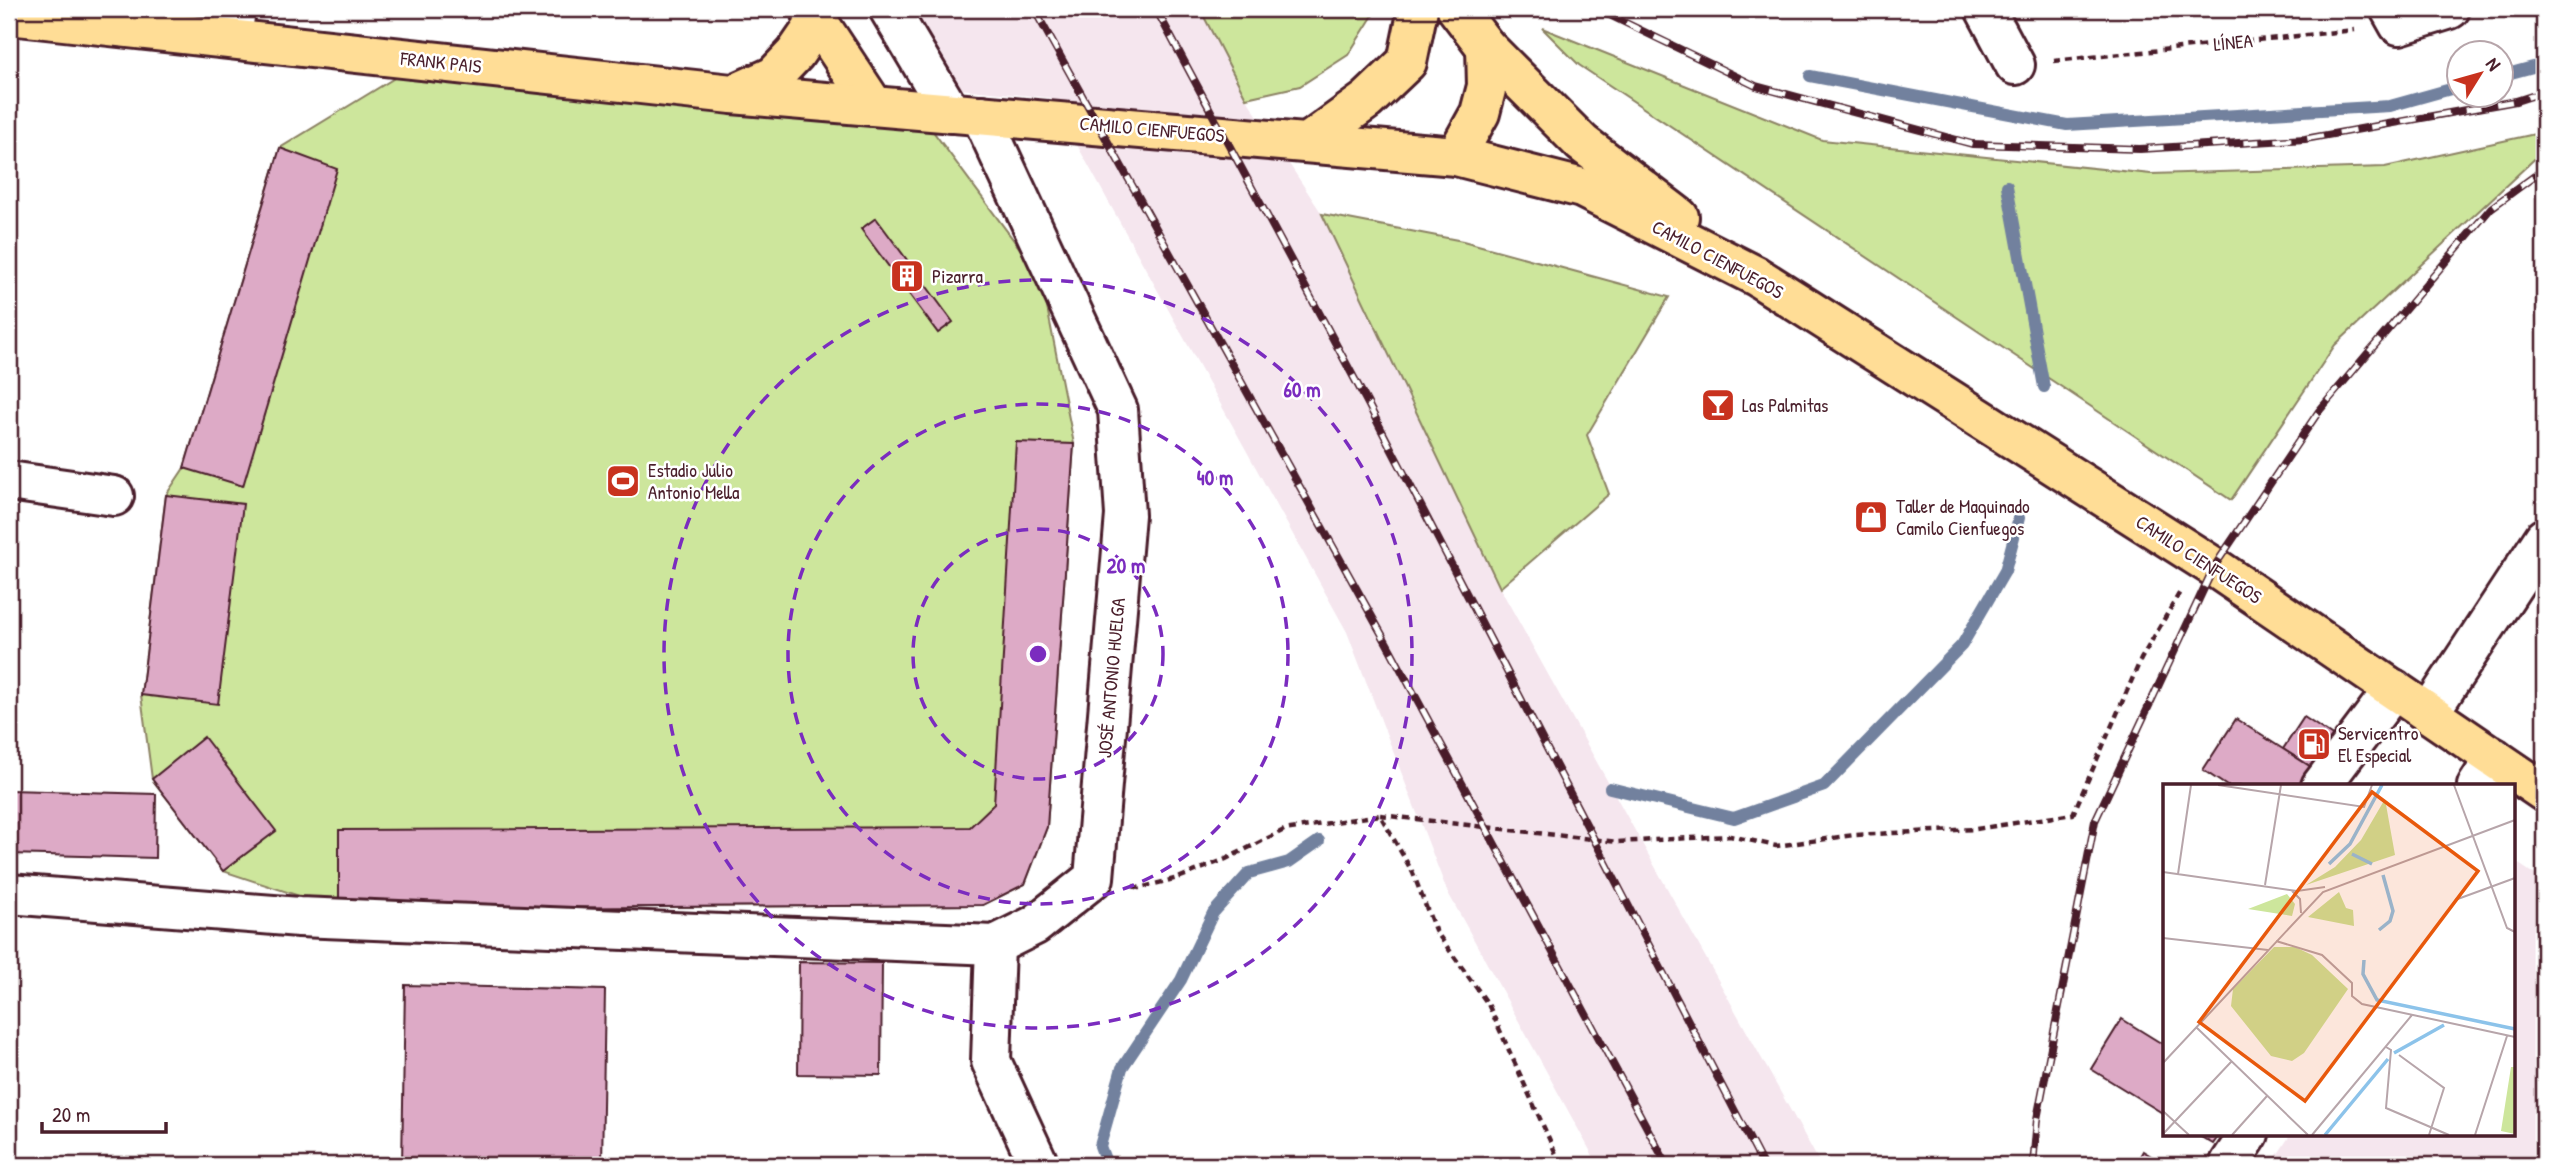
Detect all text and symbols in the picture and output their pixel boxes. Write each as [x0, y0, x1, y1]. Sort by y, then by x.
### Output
street label: LÍNEA [2212, 27, 2254, 57]
north arrow [2444, 38, 2514, 108]
street label: FRANK PAIS [398, 45, 483, 79]
text: N [2480, 52, 2507, 76]
street label: CAMILO CIENFUEGOS [1079, 110, 1226, 148]
street label: CAMILO CIENFUEGOS [1648, 213, 1788, 305]
building icon: Pizarra [888, 257, 926, 295]
place label: Pizarra [932, 263, 984, 289]
text: 60 m [1284, 375, 1320, 404]
bar icon: Las Palmitas [1699, 386, 1737, 424]
place label: Las Palmitas [1742, 392, 1828, 418]
place label: Estadio Julio Antonio Mella [648, 457, 740, 505]
sports icon: Estadio Julio Antonio Mella [604, 462, 642, 500]
text: 40 m [1197, 463, 1233, 492]
place label: Taller de Maquinado Camilo Cienfuegos [1896, 493, 2030, 541]
shop icon: Taller de Maquinado Camilo Cienfuegos [1852, 498, 1890, 536]
street label: CAMILO CIENFUEGOS [2131, 509, 2267, 610]
text: 20 m [1107, 551, 1145, 580]
street label: JOSÉ ANTONIO HUELGA [1091, 597, 1131, 759]
centre of rings [1026, 642, 1050, 666]
place label: Servicentro El Especial [2338, 720, 2419, 768]
fuel station icon: Servicentro El Especial [2295, 725, 2333, 763]
inset map [2163, 784, 2514, 1136]
scale bar [42, 1090, 166, 1134]
text: 20 m [52, 1100, 90, 1129]

